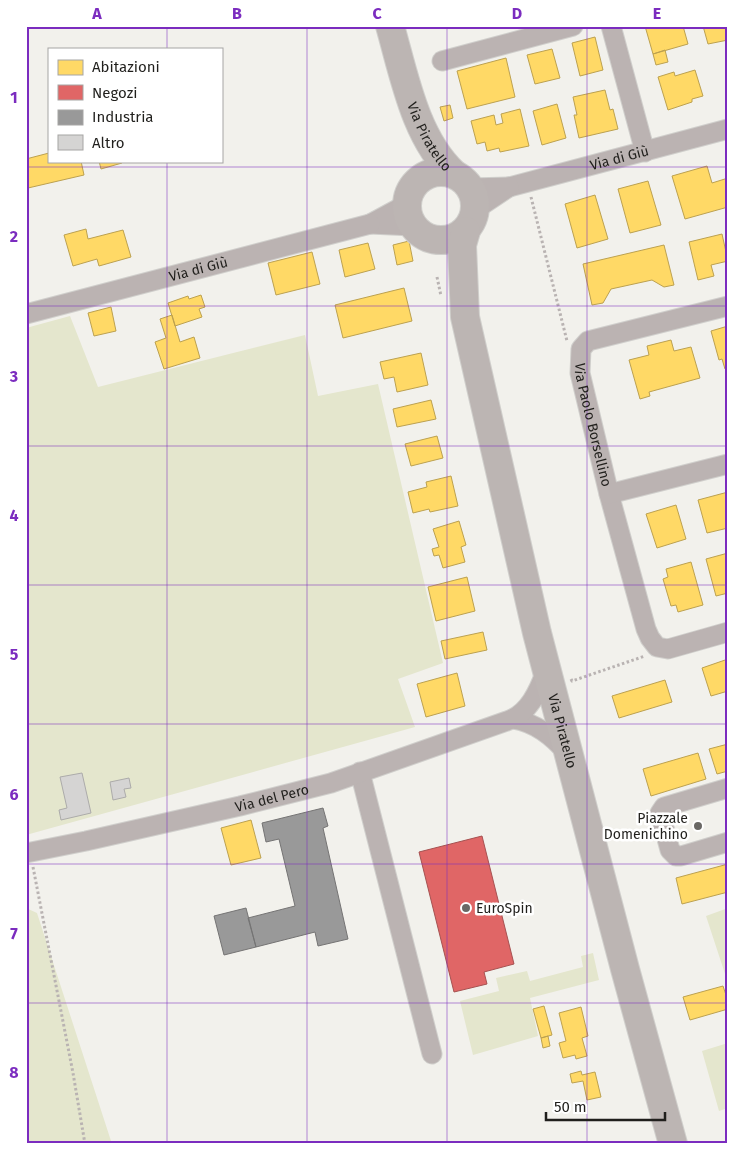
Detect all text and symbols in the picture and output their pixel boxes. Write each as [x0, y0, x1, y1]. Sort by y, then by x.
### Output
text: A [91, 4, 102, 23]
text: B [232, 4, 242, 23]
text: C [372, 4, 382, 23]
text: D [512, 4, 522, 23]
text: E [653, 4, 661, 23]
legend [48, 48, 222, 162]
text: Abitazioni [92, 58, 160, 76]
text: Negozi [92, 84, 137, 102]
text: 1 [10, 88, 18, 107]
street label: Via Piratello [403, 100, 455, 175]
text: Industria [92, 108, 154, 126]
text: Altro [92, 134, 125, 152]
street label: Via di Giù [588, 142, 651, 174]
text: 2 [10, 227, 18, 246]
street label: Via di Giù [167, 254, 230, 285]
street label: Via Paolo Borsellino [571, 362, 615, 488]
text: 3 [9, 367, 18, 386]
text: 4 [9, 506, 19, 525]
text: 5 [10, 645, 19, 664]
street label: Via Piratello [544, 692, 580, 770]
street label: Via del Pero [233, 781, 311, 816]
text: 6 [9, 785, 19, 804]
place label: Piazzale Domenichino [604, 810, 688, 843]
marker: Piazzale Domenichino [692, 820, 704, 832]
place label: EuroSpin [476, 900, 533, 917]
marker: EuroSpin [460, 902, 472, 914]
text: 7 [10, 924, 18, 943]
text: 8 [9, 1063, 19, 1082]
scale bar [546, 1090, 665, 1122]
text: 50 m [554, 1098, 587, 1116]

